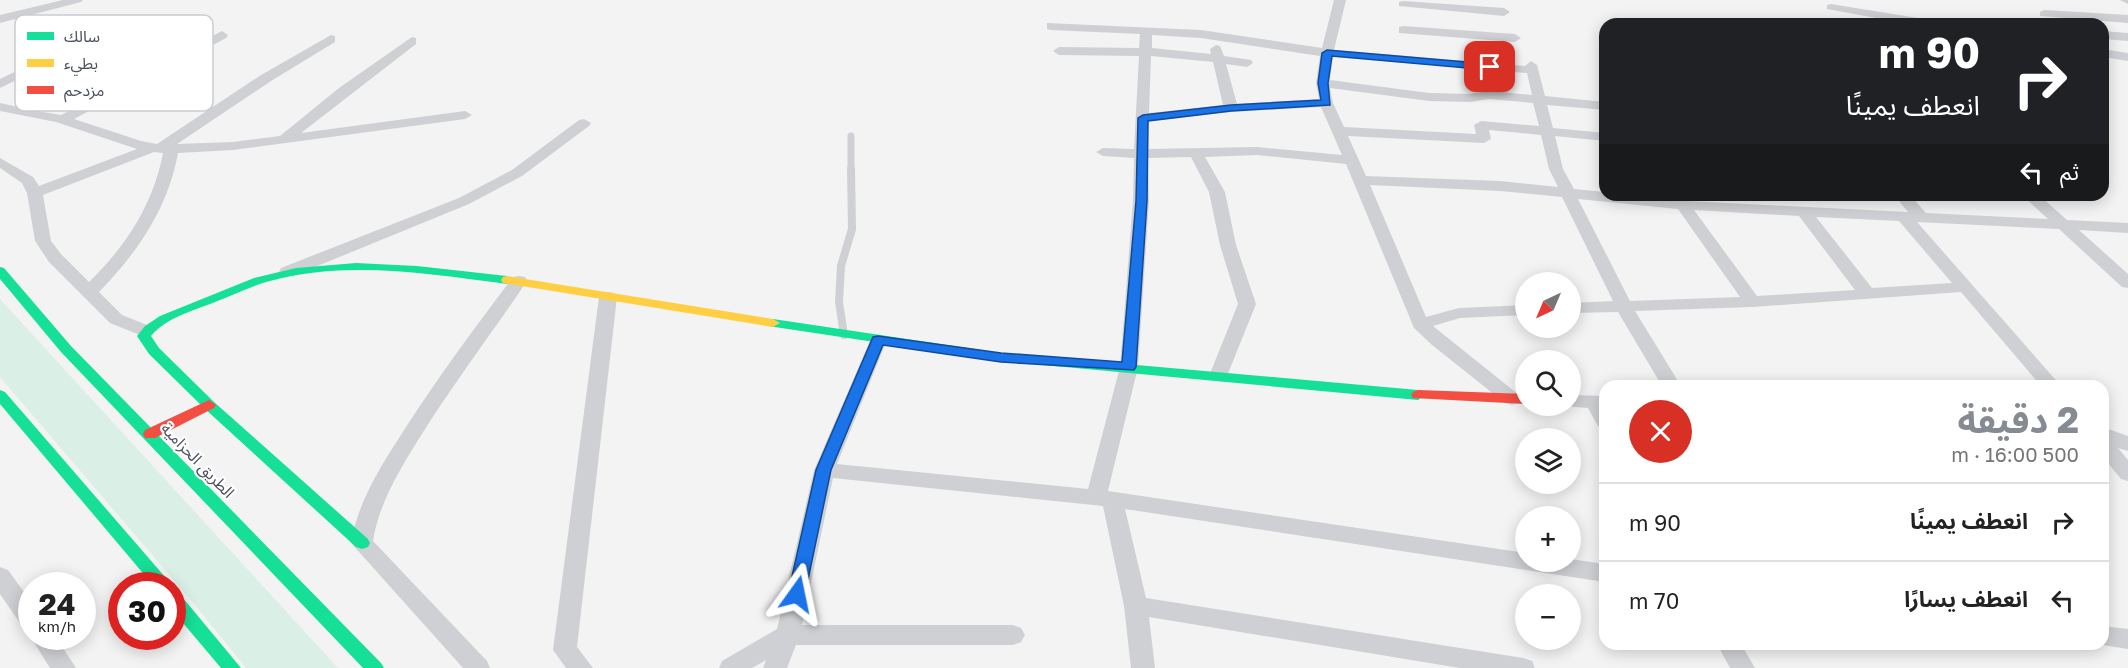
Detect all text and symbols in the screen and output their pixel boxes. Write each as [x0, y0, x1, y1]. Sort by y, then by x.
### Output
legend [15, 15, 213, 111]
text: سالك [64, 26, 100, 46]
text: 90 m [1879, 27, 1980, 77]
pin [1464, 41, 1515, 92]
icon: right [2001, 42, 2079, 120]
icon: arrive [1473, 50, 1506, 83]
text: بطيء [64, 53, 98, 76]
text: مزدحم [64, 80, 104, 103]
text: انعطف يمينًا [1846, 89, 1980, 121]
icon: left [2015, 156, 2048, 189]
text: ثم [2060, 158, 2079, 185]
north arrow [1515, 272, 1581, 338]
map controls [1515, 272, 1581, 650]
button: search [1515, 350, 1581, 416]
text: 2 دقيقة [1957, 398, 2079, 441]
button: close [1629, 400, 1692, 463]
street label: الطريق الحزامية [156, 418, 239, 503]
button: layers [1515, 428, 1581, 494]
text: 500 m · 16:00 [1951, 442, 2079, 466]
button: + [1515, 506, 1581, 572]
icon: right [2046, 506, 2079, 539]
text: انعطف يمينًا [1910, 507, 2028, 534]
text: 90 m [1629, 509, 1681, 536]
position arrow [765, 562, 829, 626]
speed limit sign: 30 [108, 572, 186, 650]
button: − [1515, 584, 1581, 650]
icon: left [2046, 584, 2079, 617]
text: انعطف يسارًا [1904, 585, 2028, 612]
text: 24 [38, 586, 76, 622]
text: 70 m [1629, 587, 1679, 614]
text: km/h [38, 617, 76, 635]

